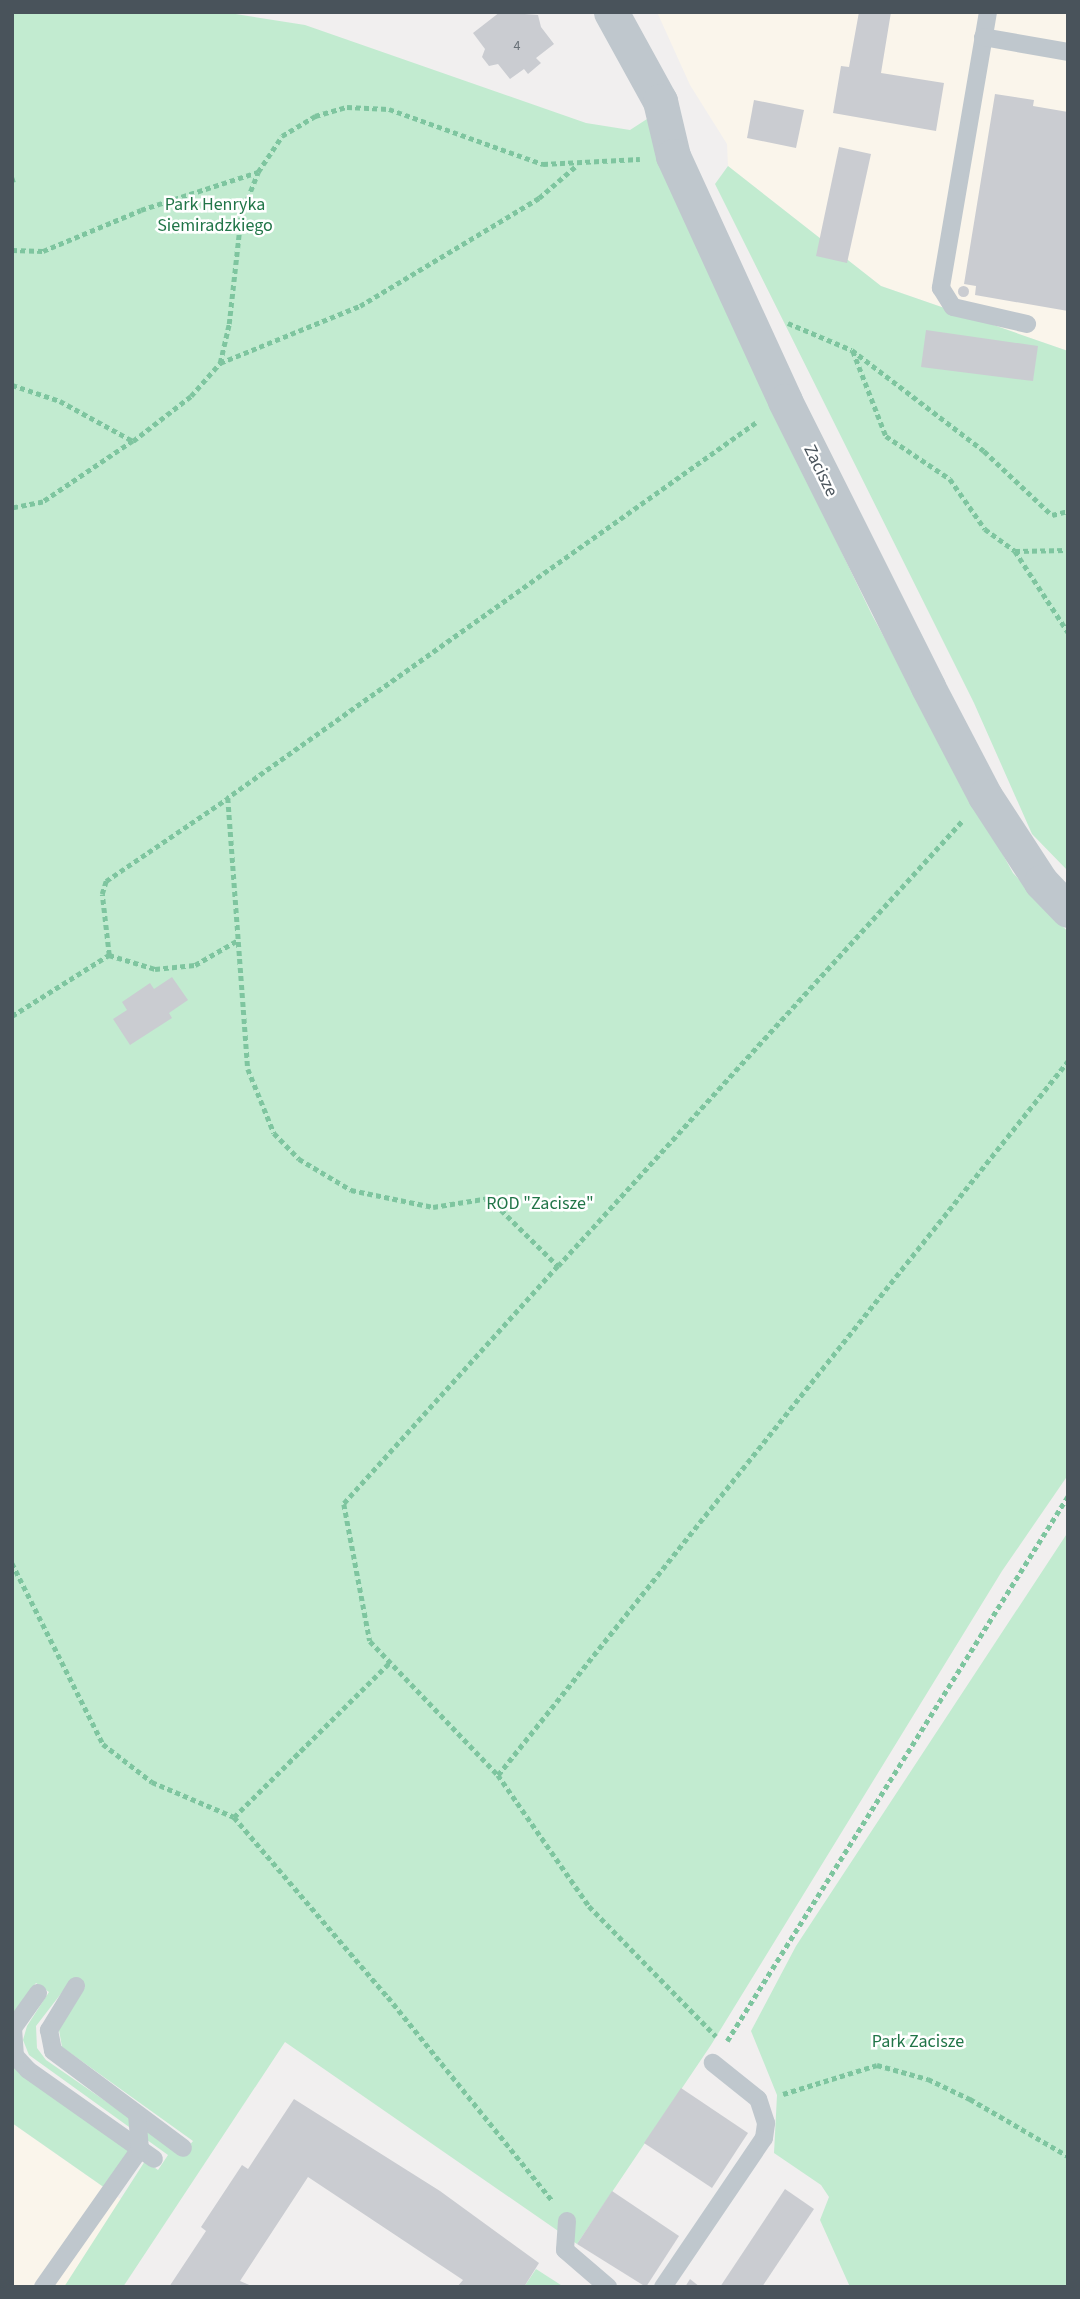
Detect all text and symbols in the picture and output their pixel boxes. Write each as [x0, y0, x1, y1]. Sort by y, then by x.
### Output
house number: 4 [514, 38, 520, 54]
park label: Park Henryka Siemiradzkiego [157, 195, 273, 238]
street label: Zacisze [798, 442, 842, 500]
park label: ROD "Zacisze" [486, 1193, 594, 1215]
park label: Park Zacisze [872, 2031, 964, 2053]

